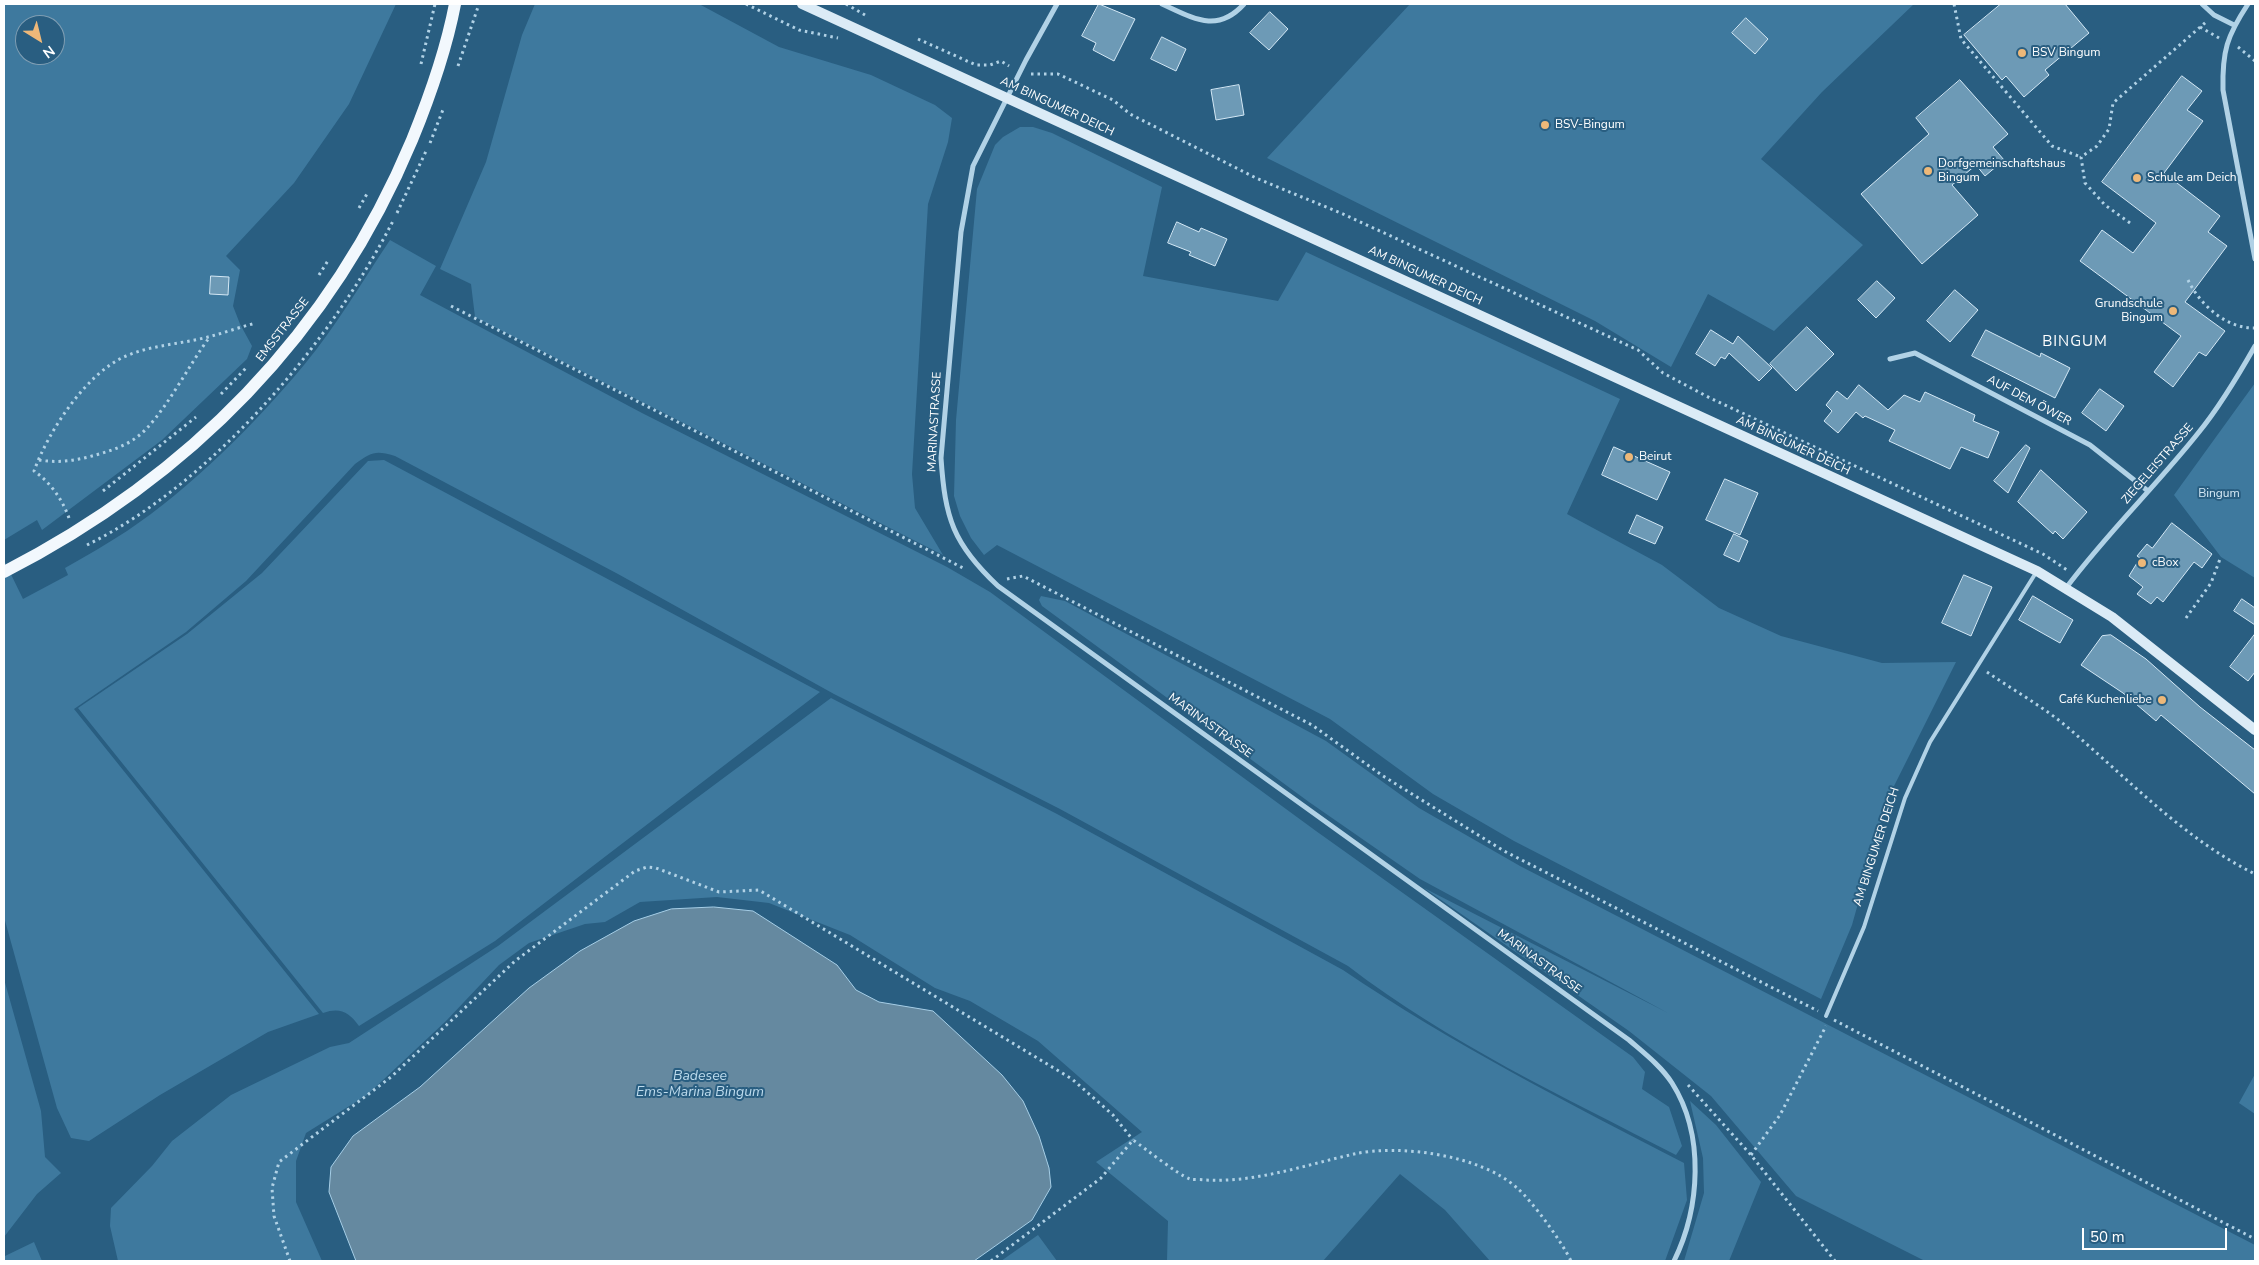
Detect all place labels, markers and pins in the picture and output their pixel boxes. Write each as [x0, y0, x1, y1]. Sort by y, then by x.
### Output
place label: BSV Bingum [2032, 46, 2100, 60]
marker: BSV Bingum [2016, 47, 2028, 59]
place label: BSV-Bingum [1555, 118, 1625, 132]
marker: BSV-Bingum [1539, 119, 1551, 131]
place label: Dorfgemeinschaftshaus Bingum [1938, 157, 2066, 185]
marker: Dorfgemeinschaftshaus Bingum [1922, 165, 1934, 177]
place label: Schule am Deich [2147, 171, 2237, 185]
marker: Schule am Deich [2131, 172, 2143, 184]
place label: Grundschule Bingum [2095, 297, 2163, 325]
marker: Grundschule Bingum [2167, 305, 2179, 317]
place label: Beirut [1639, 450, 1672, 464]
marker: Beirut [1623, 451, 1635, 463]
place label: cBox [2152, 556, 2179, 570]
marker: cBox [2136, 557, 2148, 569]
place label: Café Kuchenliebe [2059, 693, 2152, 707]
marker: Café Kuchenliebe [2156, 694, 2168, 706]

